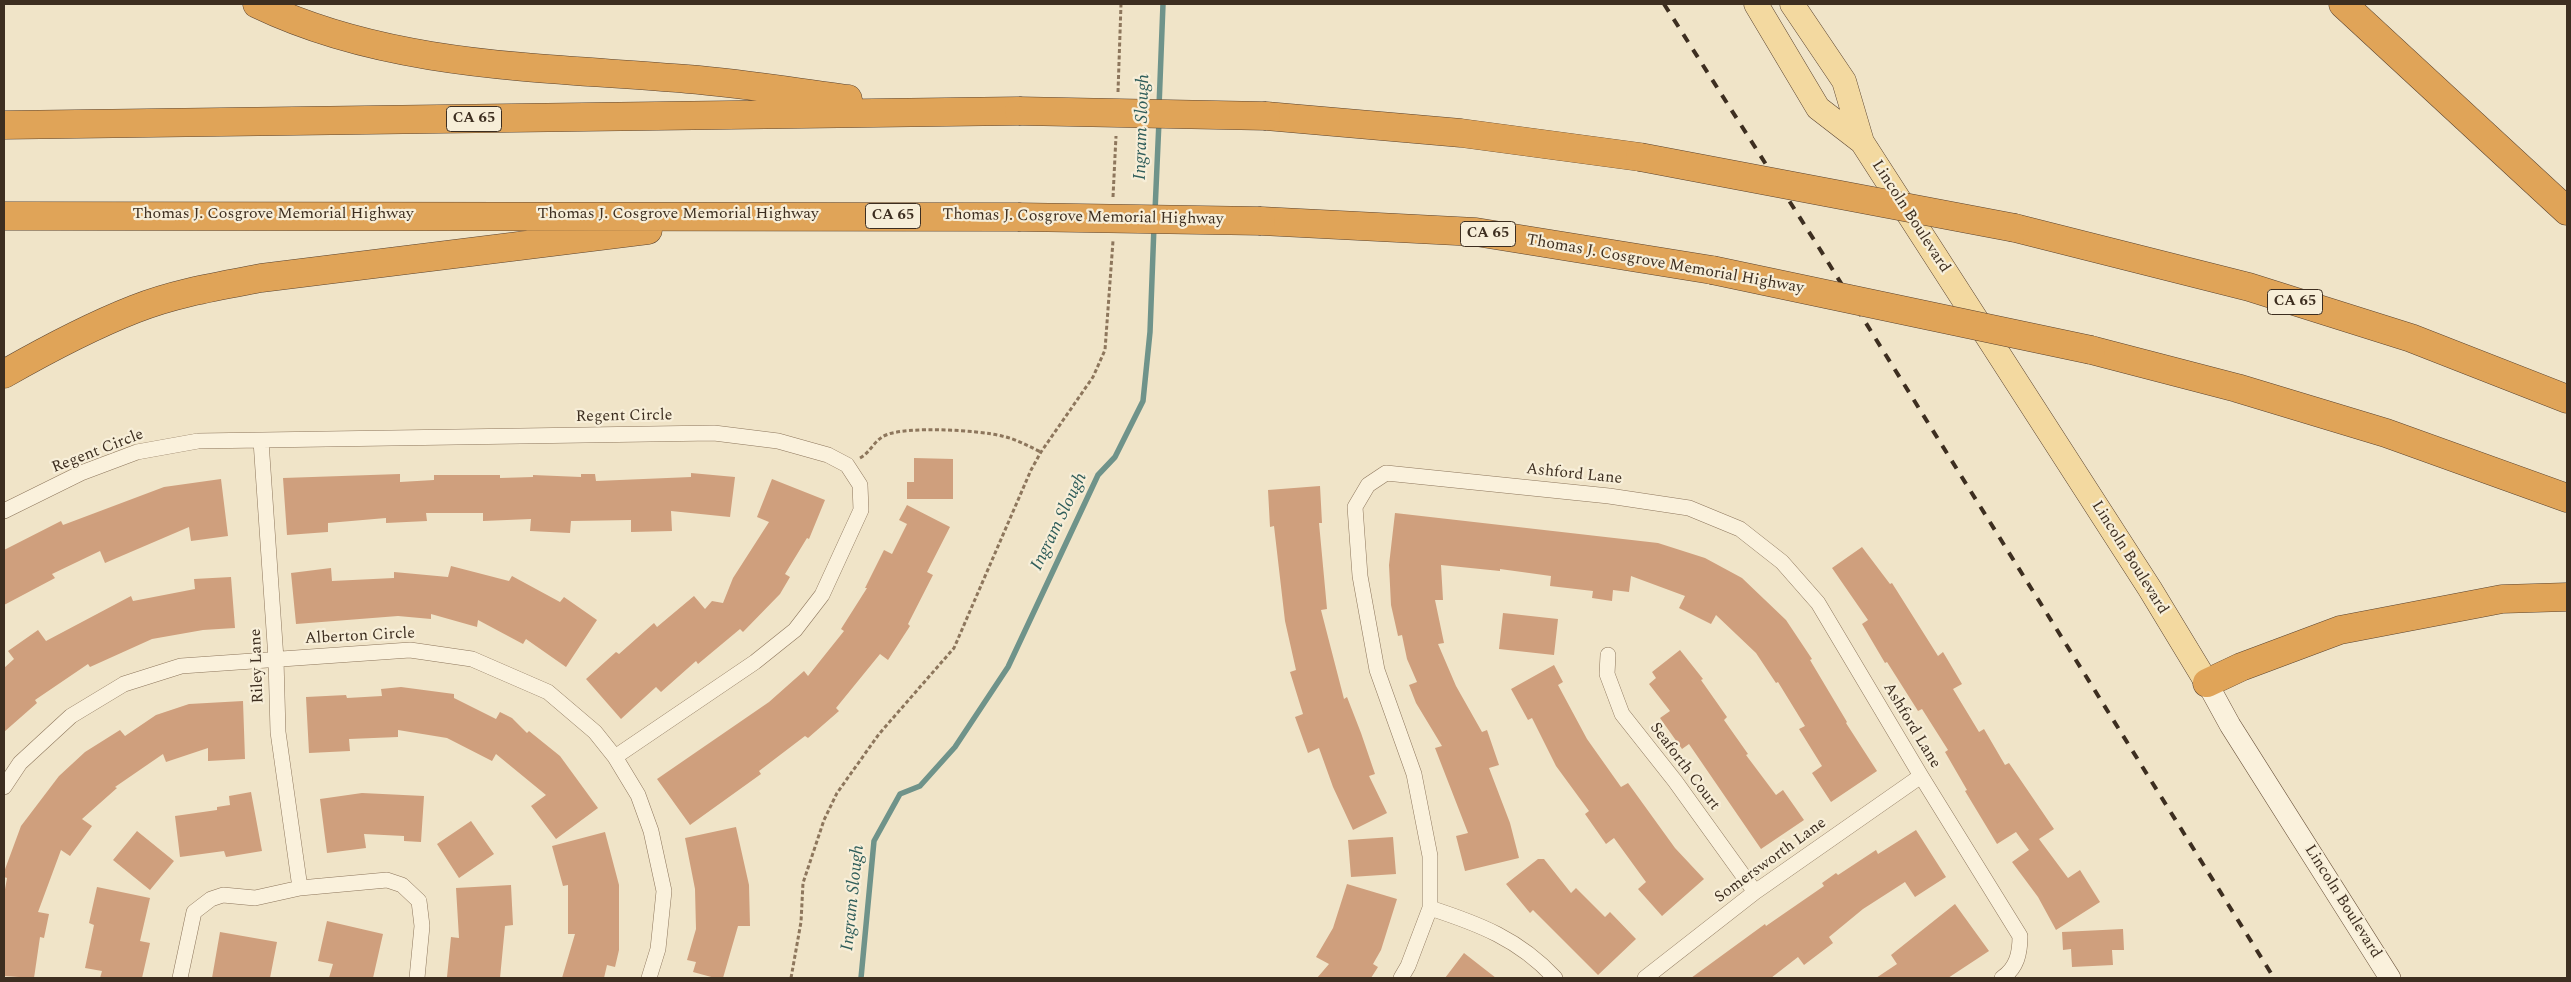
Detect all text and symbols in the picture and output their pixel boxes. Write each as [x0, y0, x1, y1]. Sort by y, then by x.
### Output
water label: Ingram Slough [1130, 74, 1156, 180]
road number: CA 65 [446, 106, 502, 132]
street label: Lincoln Boulevard [1866, 157, 1954, 277]
road number: CA 65 [866, 204, 920, 228]
street label: Thomas J. Cosgrove Memorial Highway [132, 205, 414, 225]
street label: Thomas J. Cosgrove Memorial Highway [537, 205, 819, 225]
street label: Thomas J. Cosgrove Memorial Highway [942, 206, 1224, 230]
road number: CA 65 [1460, 222, 1516, 246]
street label: Thomas J. Cosgrove Memorial Highway [1525, 231, 1805, 299]
road number: CA 65 [2268, 290, 2322, 314]
street label: Regent Circle [575, 407, 673, 427]
street label: Regent Circle [49, 426, 147, 478]
street label: Ashford Lane [1525, 460, 1623, 490]
water label: Ingram Slough [1027, 470, 1093, 574]
street label: Lincoln Boulevard [2086, 498, 2172, 618]
street label: Alberton Circle [304, 625, 416, 649]
street label: Riley Lane [247, 628, 269, 704]
street label: Ashford Lane [1878, 680, 1944, 772]
street label: Seaforth Court [1645, 719, 1723, 815]
street label: Somersworth Lane [1711, 814, 1831, 908]
street label: Lincoln Boulevard [2299, 842, 2385, 962]
water label: Ingram Slough [838, 844, 870, 952]

